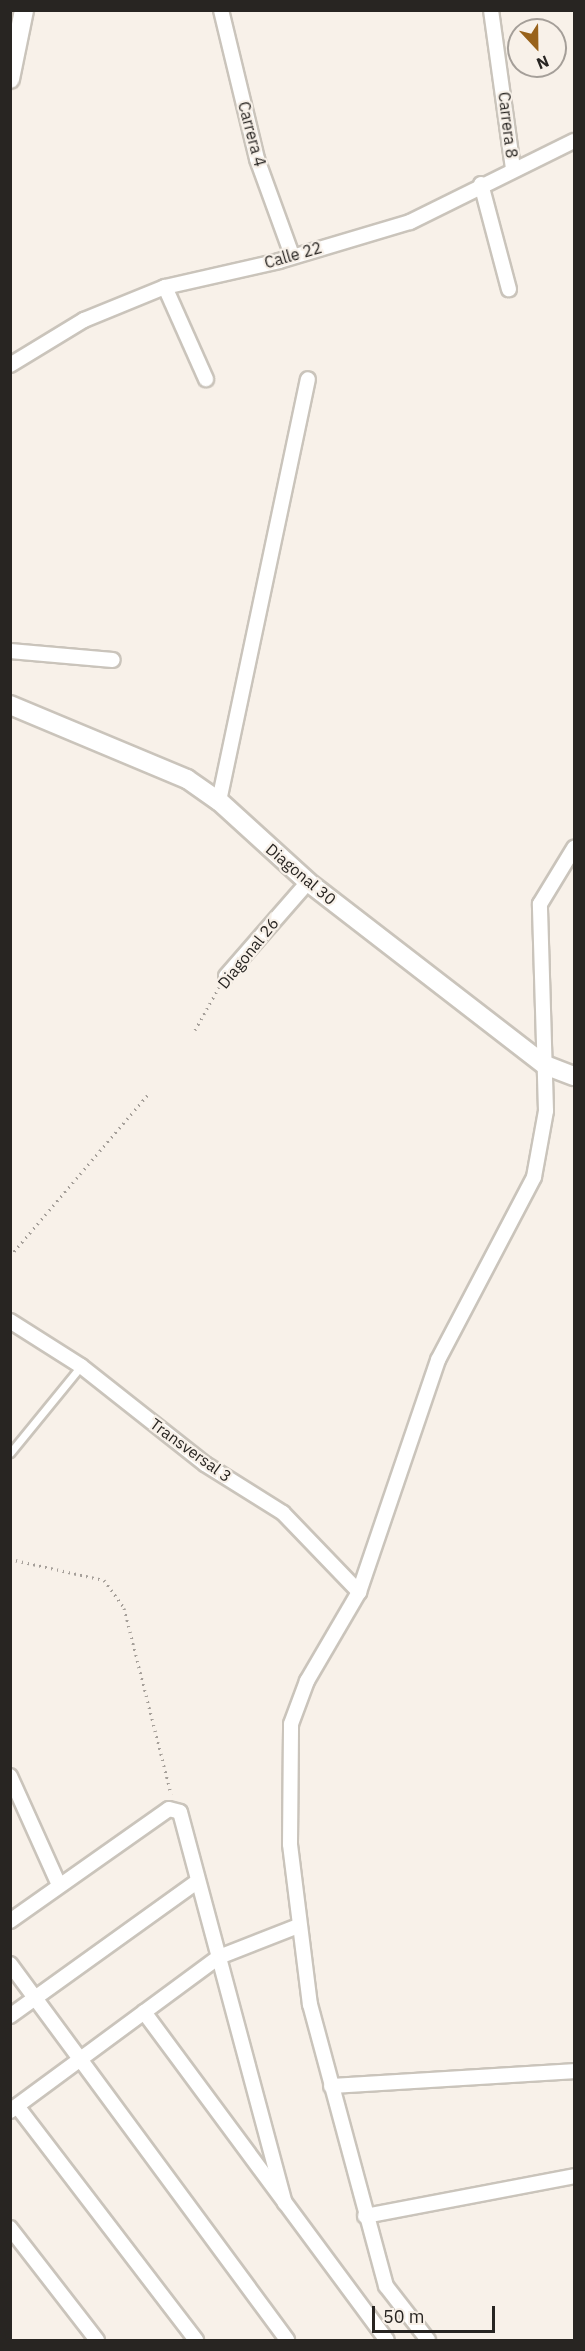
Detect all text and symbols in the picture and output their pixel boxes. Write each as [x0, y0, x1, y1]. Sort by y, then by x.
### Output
north arrow [507, 18, 567, 78]
text: N [534, 51, 552, 74]
street label: Carrera 8 [494, 91, 522, 159]
street label: Carrera 4 [234, 99, 270, 169]
street label: Calle 22 [262, 238, 324, 272]
street label: Diagonal 30 [262, 839, 340, 909]
street label: Diagonal 26 [214, 914, 282, 992]
street label: Transversal 3 [147, 1414, 235, 1486]
scale bar [375, 2294, 498, 2332]
text: 50 m [383, 2305, 425, 2328]

